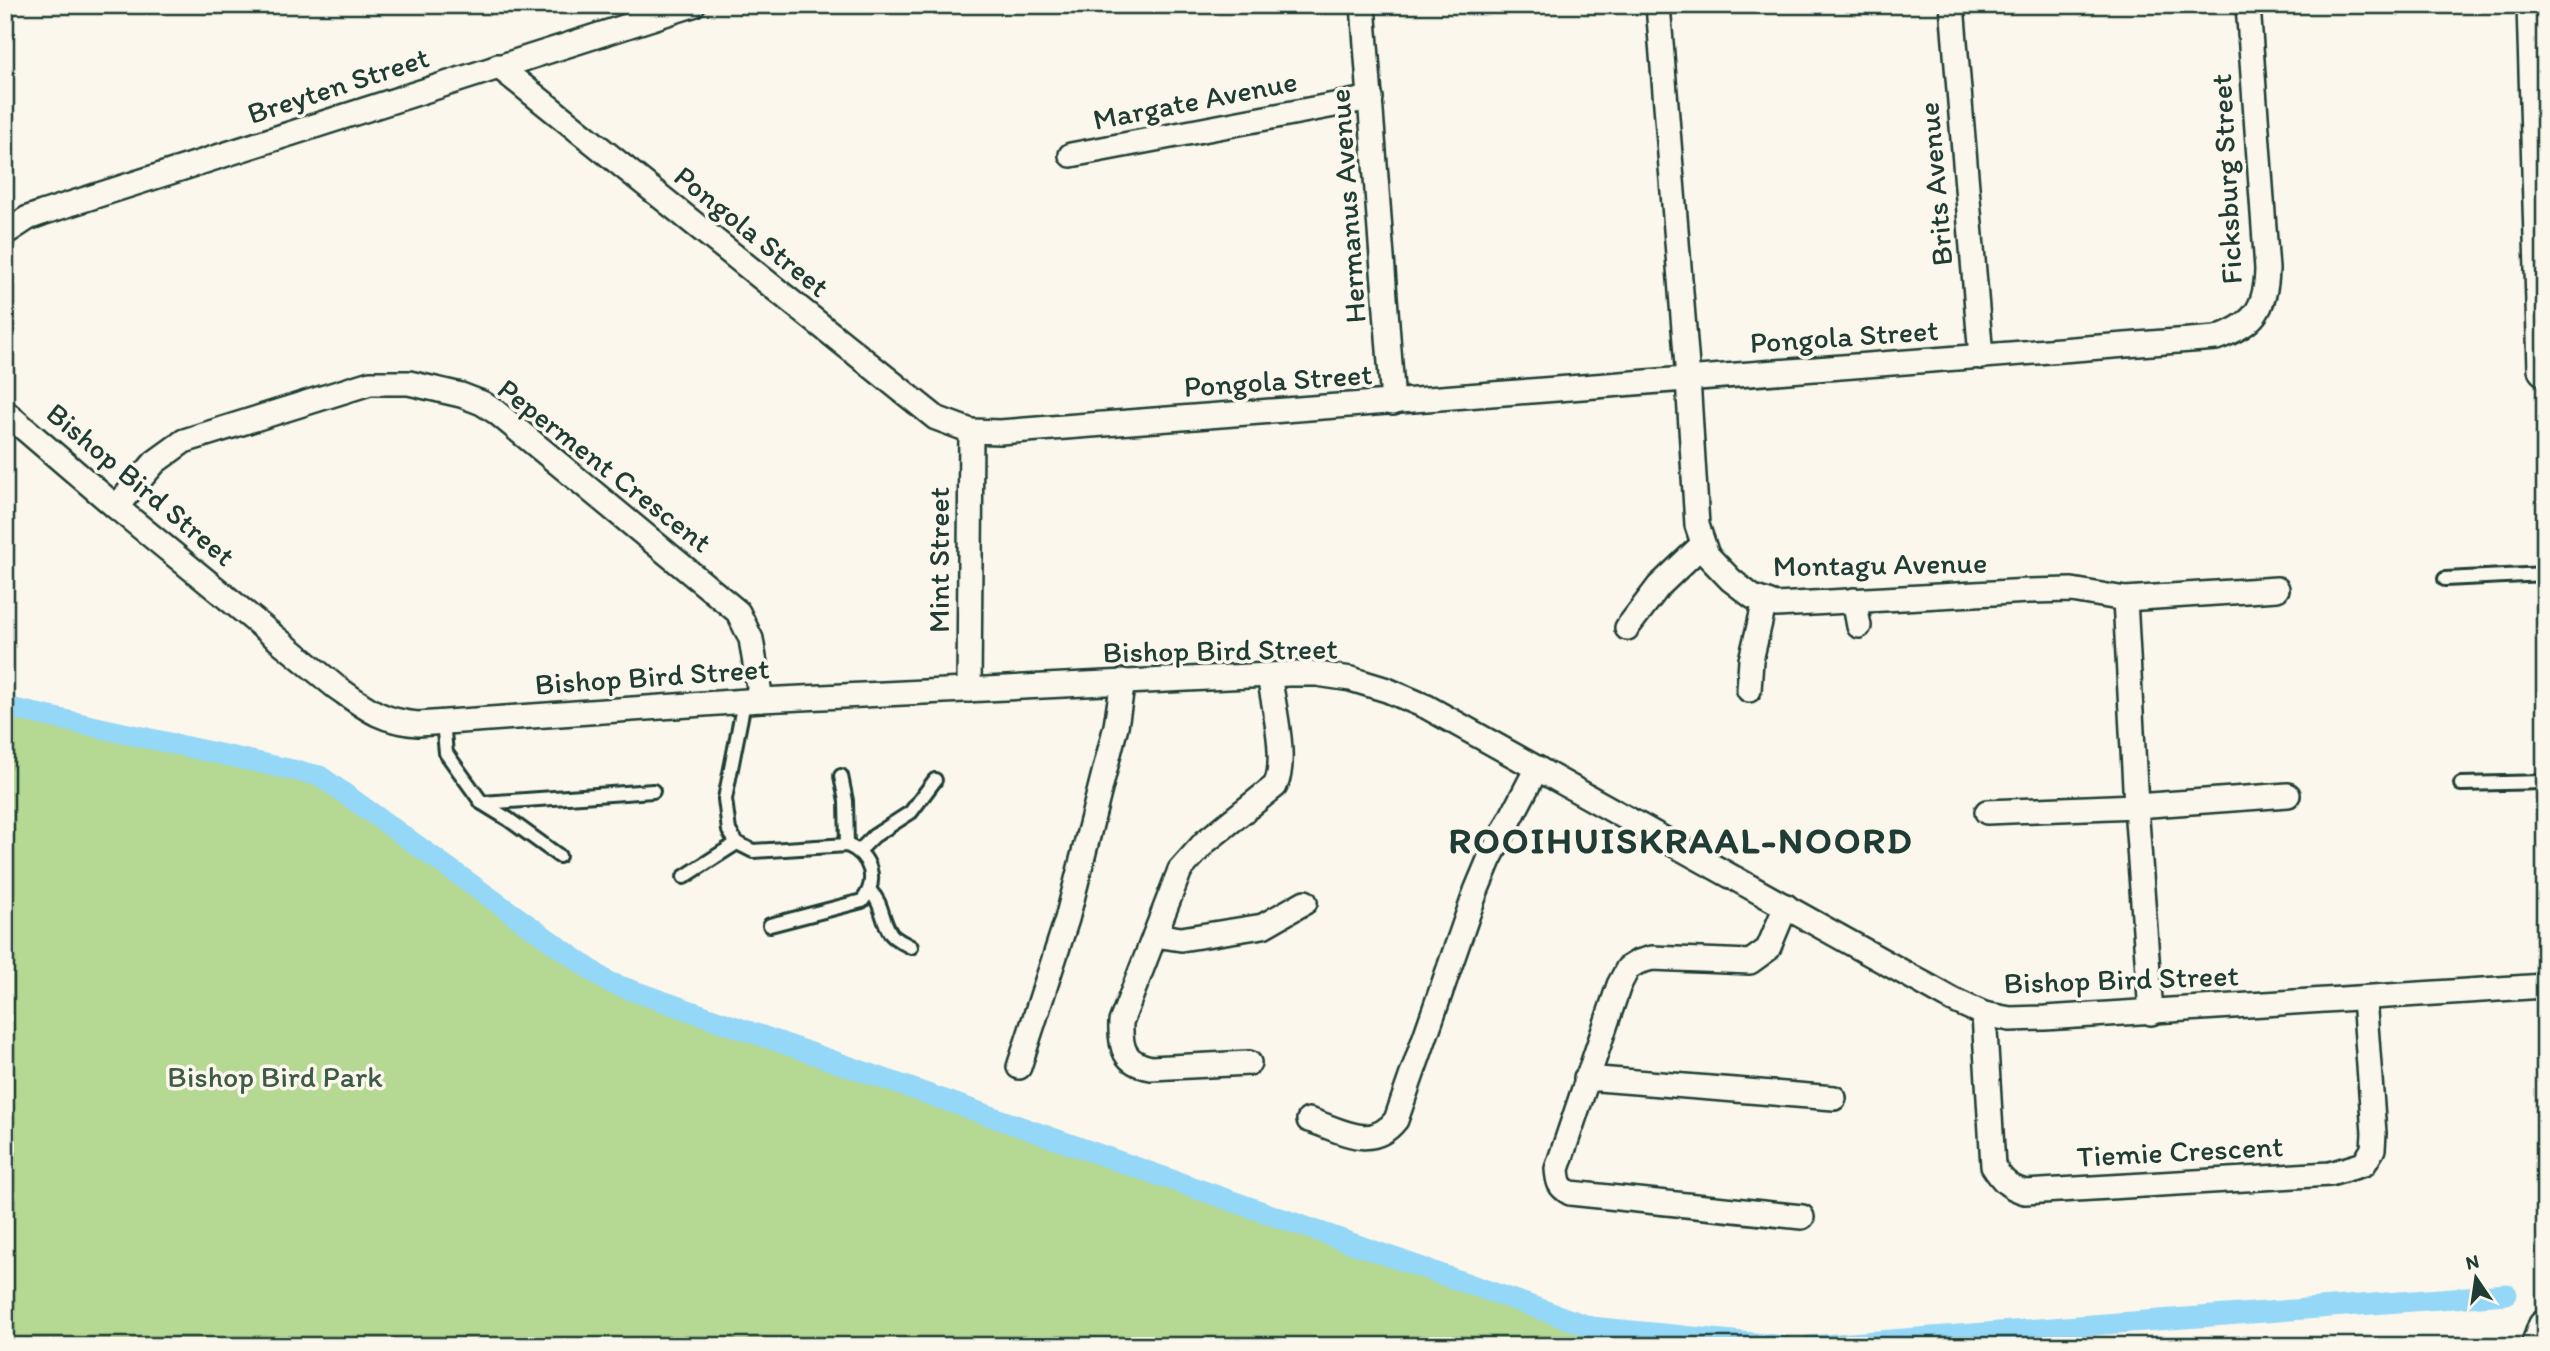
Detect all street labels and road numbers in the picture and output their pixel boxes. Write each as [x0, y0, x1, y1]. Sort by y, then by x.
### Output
street label: Breyten Street [242, 38, 434, 132]
street label: Margate Avenue [1090, 62, 1300, 138]
street label: Ficksburg Street [2202, 73, 2250, 285]
street label: Hermanus Avenue [1320, 88, 1374, 324]
street label: Brits Avenue [1909, 101, 1961, 267]
street label: Pongola Street [667, 157, 837, 305]
street label: Pongola Street [1748, 311, 1940, 361]
street label: Pongola Street [1182, 355, 1374, 405]
street label: Peperment Crescent [491, 370, 719, 560]
street label: Bishop Bird Street [39, 394, 243, 574]
street label: Mint Street [920, 487, 957, 633]
street label: Montagu Avenue [1772, 544, 1988, 584]
street label: Bishop Bird Street [1102, 629, 1338, 671]
street label: Bishop Bird Street [533, 649, 771, 703]
street label: Bishop Bird Street [2003, 956, 2239, 1002]
street label: Tiemie Crescent [2076, 1127, 2284, 1175]

